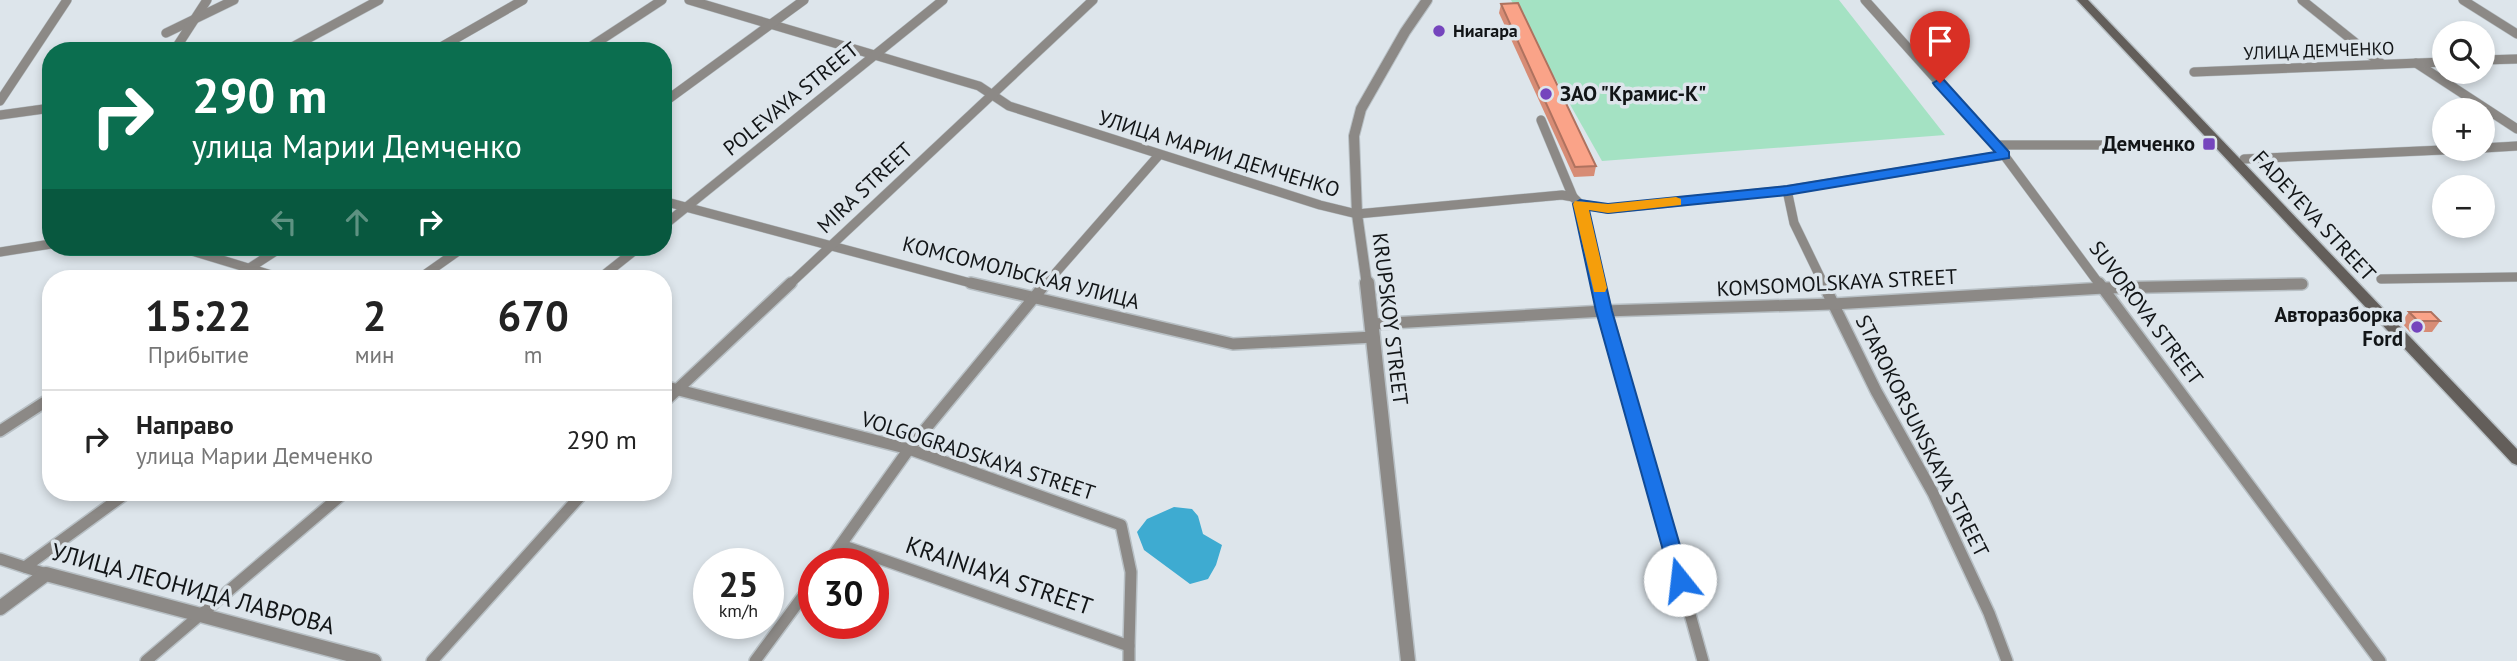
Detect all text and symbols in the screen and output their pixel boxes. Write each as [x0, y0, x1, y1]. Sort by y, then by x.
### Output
pin [1910, 11, 1970, 83]
place label: Ниагара [1453, 19, 1518, 42]
map controls [2432, 21, 2495, 238]
button: search [2432, 21, 2495, 84]
icon: arrive [1921, 22, 1959, 60]
marker: Ниагара [1431, 23, 1447, 39]
street label: POLEVAYA STREET [717, 36, 864, 161]
street label: УЛИЦА ДЕМЧЕНКО [2243, 36, 2395, 65]
text: 290 m [192, 63, 327, 127]
icon: right [77, 70, 168, 161]
place label: ЗАО "Крамис-К" [1560, 80, 1706, 107]
marker: ЗАО "Крамис-К" [1538, 86, 1554, 102]
button: + [2432, 98, 2495, 161]
street label: УЛИЦА МАРИИ ДЕМЧЕНКО [1095, 104, 1343, 203]
text: улица Марии Демченко [192, 125, 522, 167]
place label: Демченко [2102, 130, 2195, 157]
street label: MIRA STREET [811, 136, 918, 239]
marker: Демченко [2201, 136, 2217, 152]
street label: FADEYEVA STREET [2247, 145, 2382, 287]
button: − [2432, 175, 2495, 238]
icon: left [265, 203, 303, 241]
icon: ahead [338, 203, 376, 241]
icon: right [411, 203, 449, 241]
street label: КОМСОМОЛЬСКАЯ УЛИЦА [900, 230, 1143, 315]
street label: KRUPSKOY STREET [1367, 231, 1415, 407]
street label: SUVOROVA STREET [2083, 235, 2210, 390]
street label: KOMSOMOLSKAYA STREET [1716, 263, 1958, 302]
text: 15:22 [145, 288, 252, 343]
text: 2 [363, 288, 386, 343]
text: 670 [497, 288, 569, 343]
place label: Авторазборка Ford [2274, 301, 2403, 352]
street label: STAROKORSUNSKAYA STREET [1850, 310, 1996, 562]
marker: Авторазборка Ford [2409, 319, 2425, 335]
text: Прибытие [148, 340, 249, 369]
text: мин [355, 340, 394, 369]
text: m [524, 340, 543, 369]
street label: VOLGOGRADSKAYA STREET [857, 405, 1099, 506]
text: Направо [136, 408, 234, 441]
icon: right [77, 420, 115, 458]
text: 290 m [566, 423, 637, 456]
text: улица Марии Демченко [136, 441, 373, 470]
street label: KRAINIAYA STREET [902, 529, 1097, 622]
street label: УЛИЦА ЛЕОНИДА ЛАВРОВА [48, 536, 338, 641]
position arrow [1643, 543, 1717, 617]
speed limit sign: 30 [798, 548, 889, 639]
text: 25 [719, 561, 758, 607]
text: km/h [719, 599, 758, 622]

